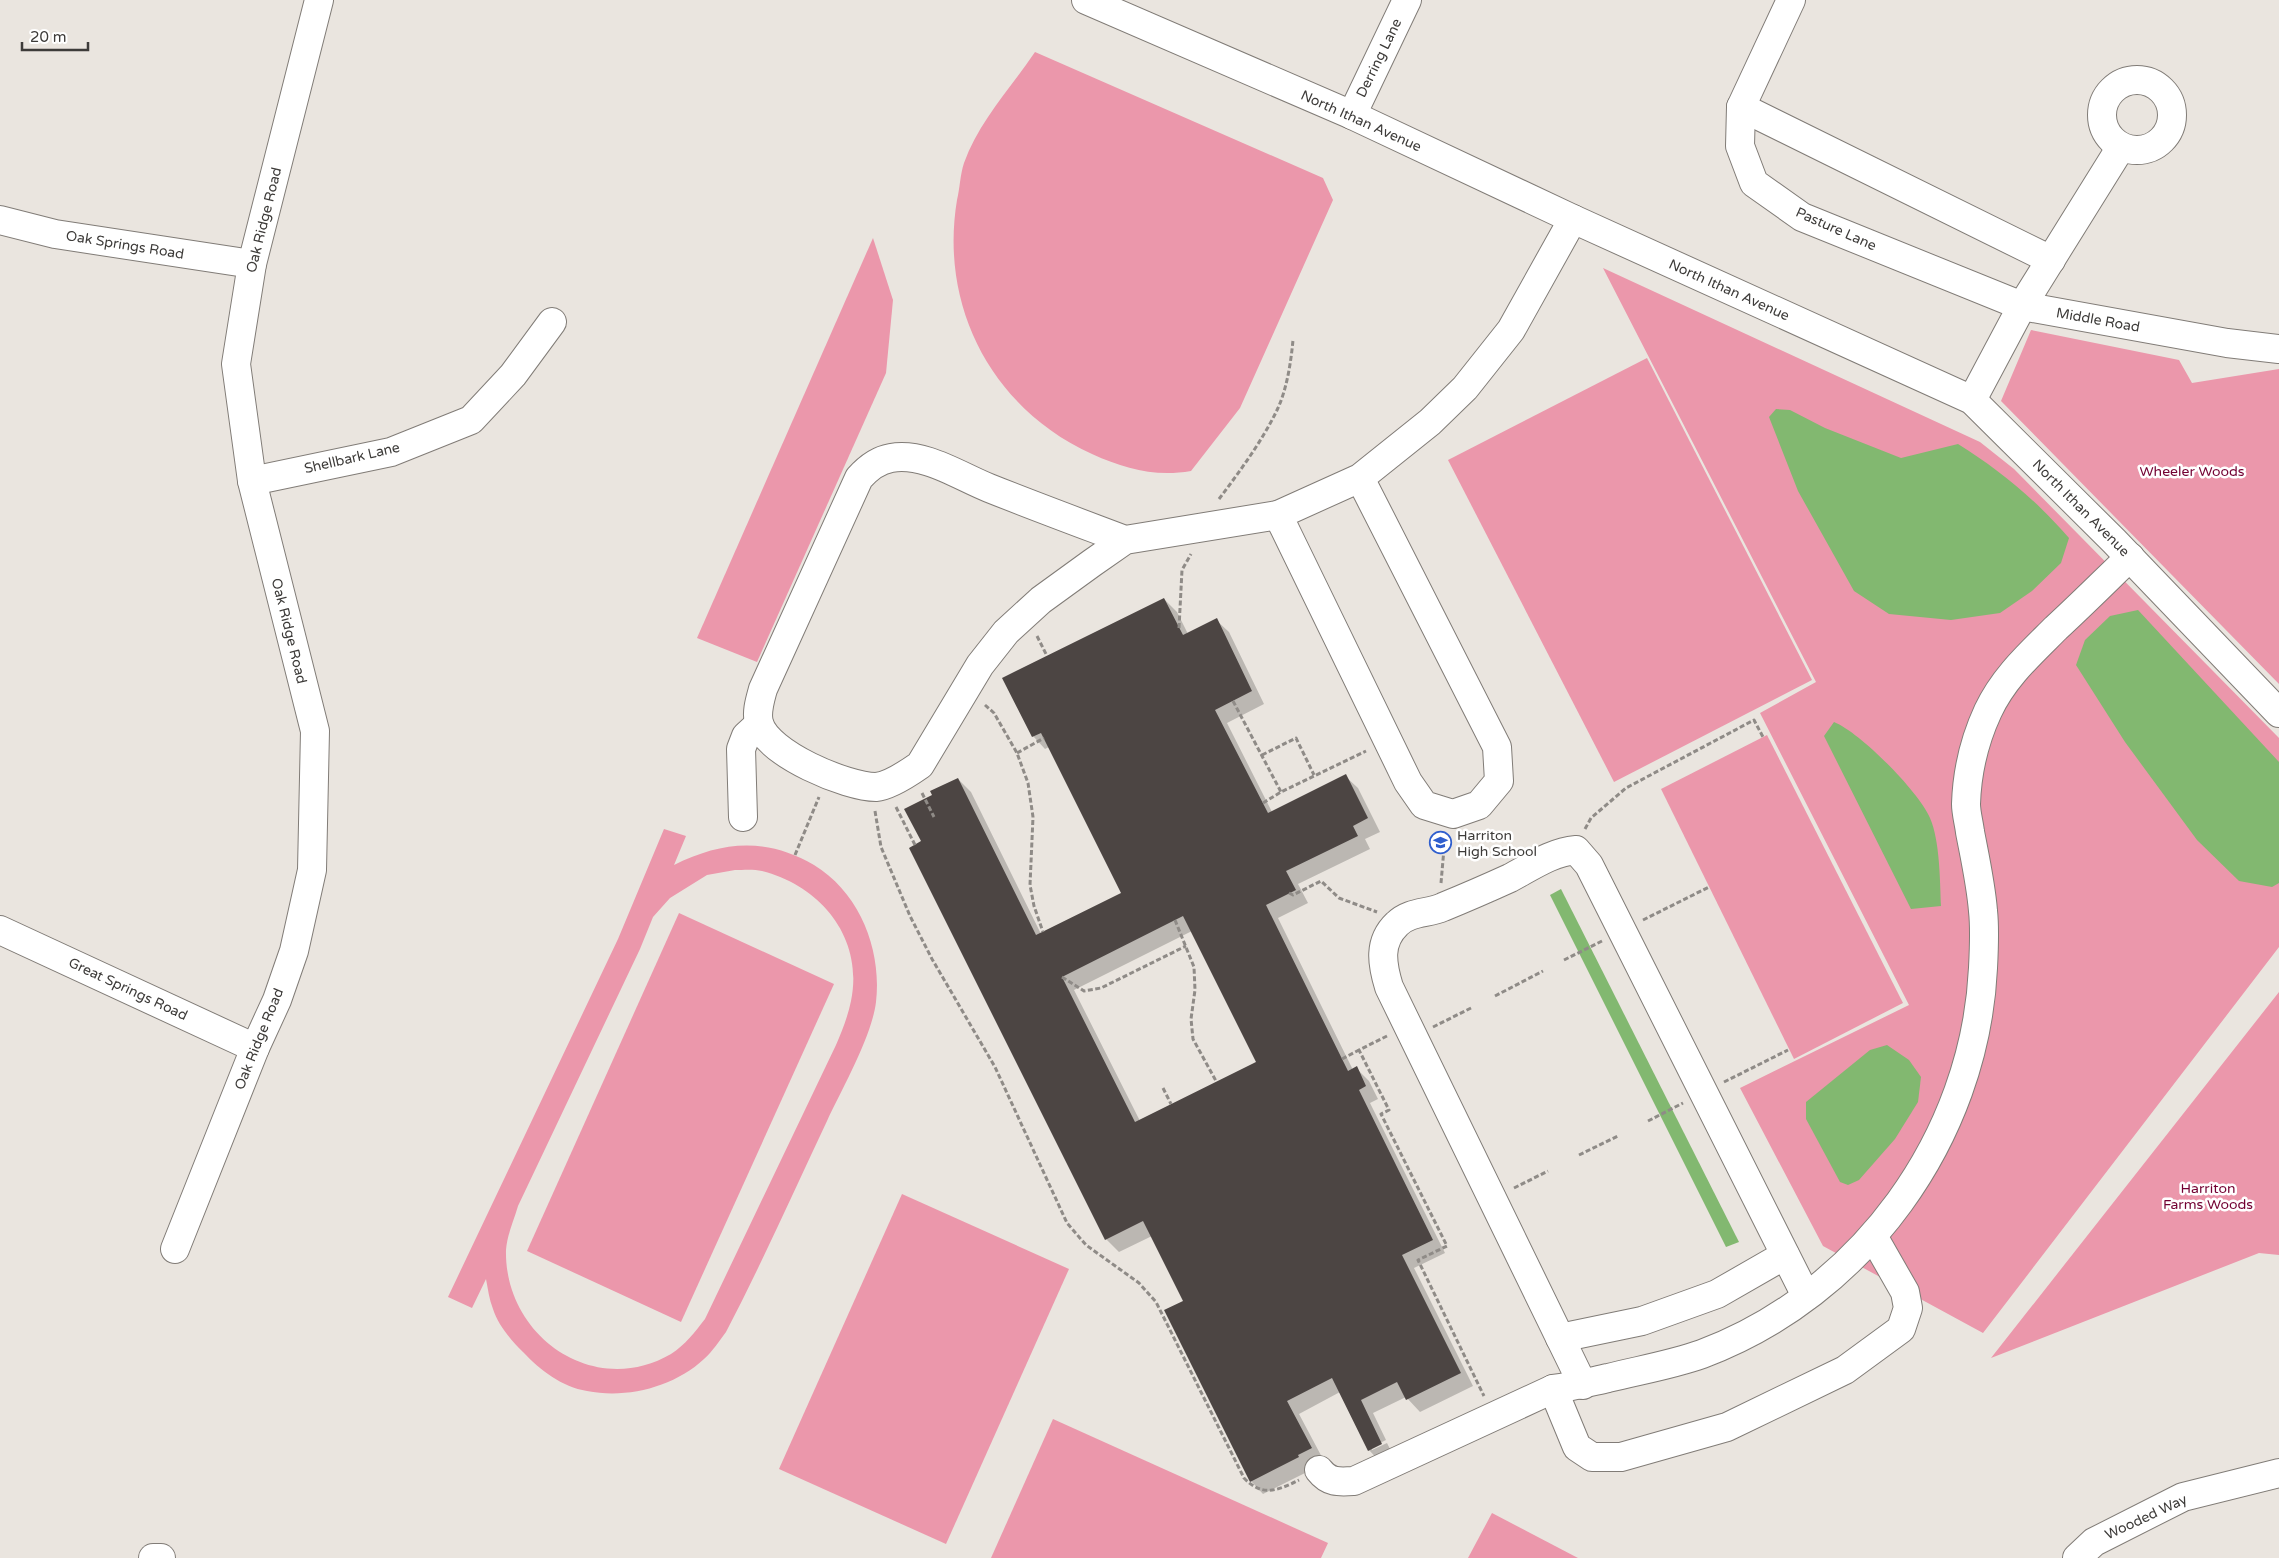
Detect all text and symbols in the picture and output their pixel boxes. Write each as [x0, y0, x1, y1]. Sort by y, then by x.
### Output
street label: Derring Lane [1353, 16, 1405, 100]
scale bar [22, 20, 89, 52]
text: 20 m [30, 28, 67, 46]
street label: North Ithan Avenue [1298, 87, 1424, 155]
street label: Oak Ridge Road [243, 165, 285, 275]
street label: Pasture Lane [1793, 204, 1879, 254]
street label: Oak Springs Road [65, 227, 185, 263]
street label: North Ithan Avenue [1666, 256, 1792, 324]
street label: Middle Road [2055, 304, 2141, 336]
street label: Shellbark Lane [303, 439, 402, 477]
street label: North Ithan Avenue [2029, 456, 2133, 560]
park label: Wheeler Woods [2139, 463, 2245, 480]
street label: Oak Ridge Road [268, 576, 310, 686]
place label: Harriton High School [1457, 827, 1537, 860]
school or university icon: Harriton High School [1429, 831, 1453, 855]
street label: Great Springs Road [66, 954, 190, 1024]
street label: Oak Ridge Road [231, 986, 287, 1092]
park label: Harriton Farms Woods [2163, 1180, 2253, 1213]
street label: Wooded Way [2102, 1490, 2190, 1543]

